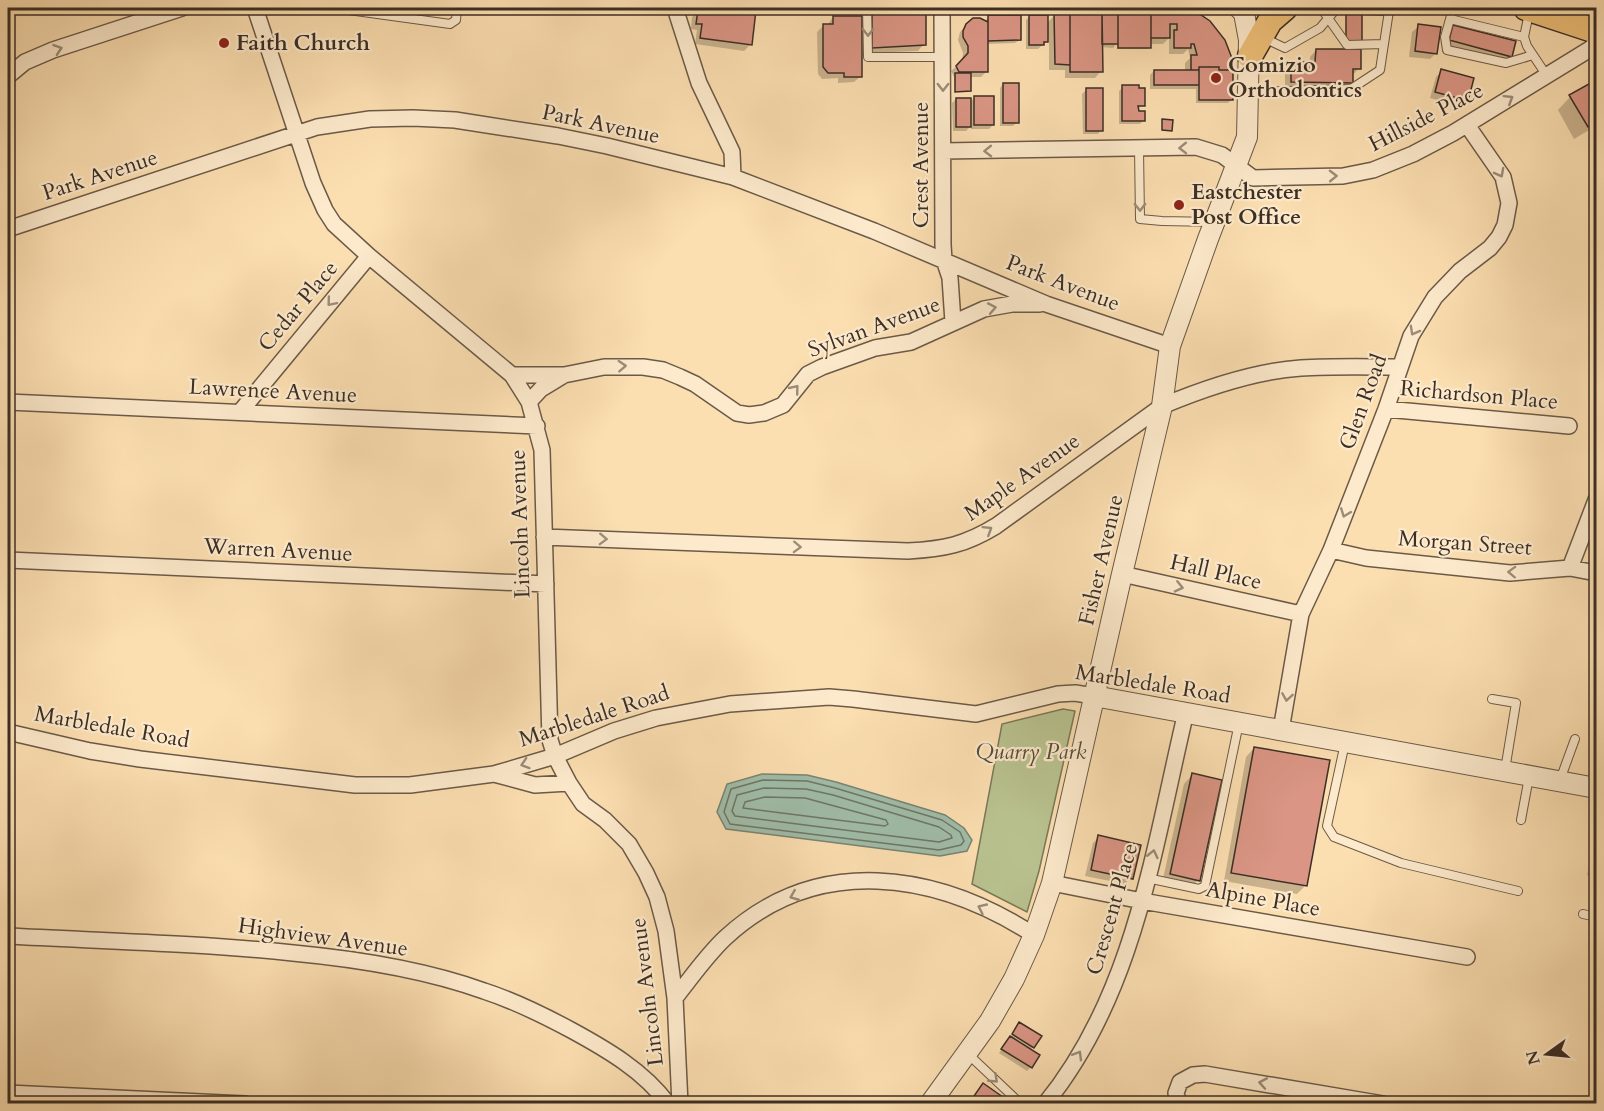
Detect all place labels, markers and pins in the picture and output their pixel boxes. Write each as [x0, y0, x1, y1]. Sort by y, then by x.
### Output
place label: Faith Church [236, 28, 370, 58]
marker: Faith Church [217, 36, 231, 50]
place label: Comizio Orthodontics [1228, 50, 1362, 105]
marker: Comizio Orthodontics [1209, 71, 1223, 85]
place label: Eastchester Post Office [1191, 177, 1302, 232]
marker: Eastchester Post Office [1172, 198, 1186, 212]

